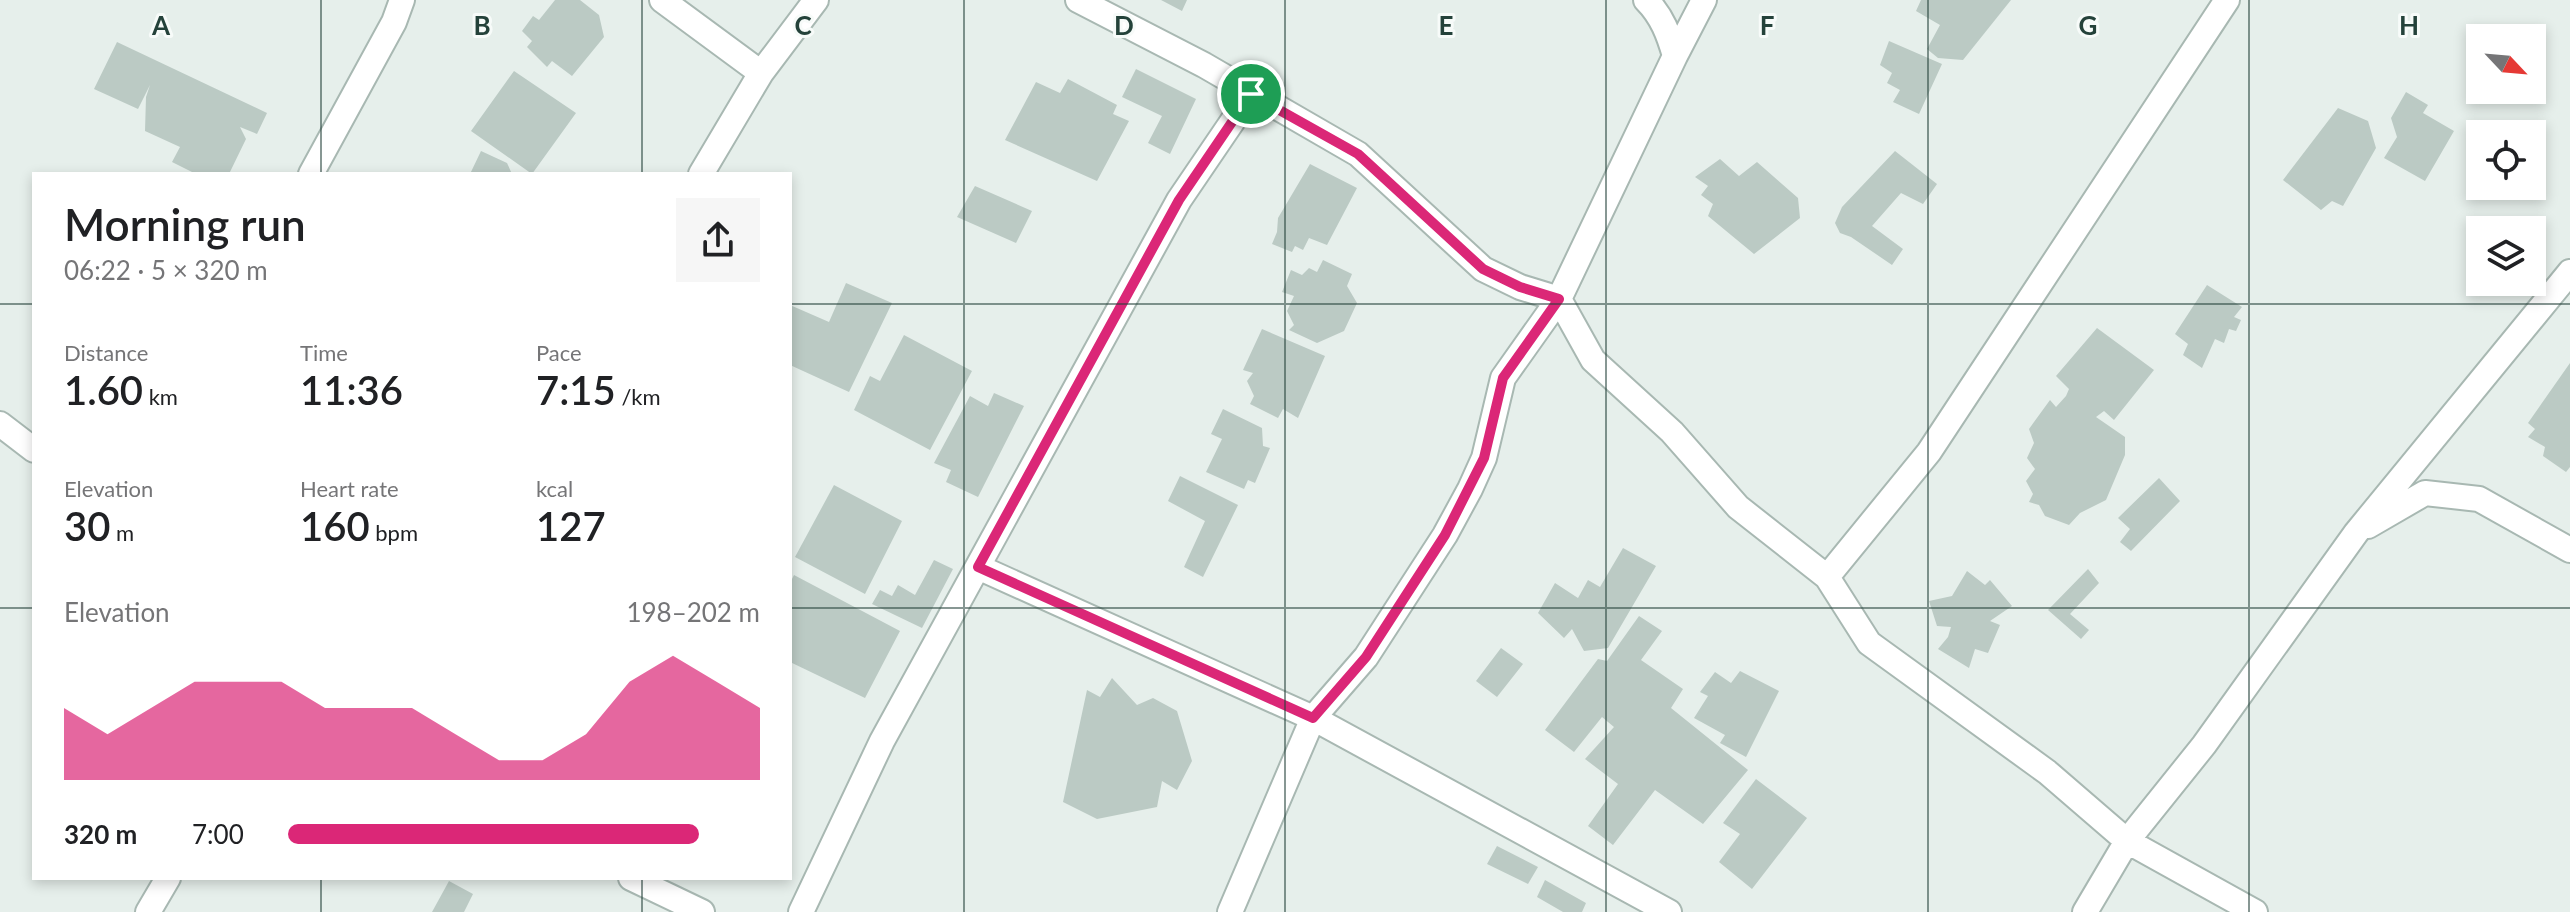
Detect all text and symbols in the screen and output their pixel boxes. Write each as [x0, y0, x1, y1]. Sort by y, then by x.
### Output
text: A [151, 9, 171, 41]
text: B [473, 9, 491, 41]
text: C [794, 9, 812, 41]
text: D [1114, 9, 1134, 41]
text: E [1439, 9, 1453, 41]
text: F [1760, 9, 1774, 41]
text: G [2079, 9, 2097, 41]
text: H [2399, 9, 2419, 41]
north arrow [2466, 24, 2546, 104]
map controls [2466, 24, 2546, 296]
pin [1217, 60, 1285, 128]
icon: arrive [1229, 72, 1273, 116]
button: locate [2466, 120, 2546, 200]
text: Morning run [64, 198, 306, 250]
button: share [676, 198, 760, 282]
button: layers [2466, 216, 2546, 296]
text: 06:22 · 5 × 320 m [64, 254, 268, 286]
text: Distance [64, 339, 148, 366]
text: Time [300, 339, 348, 366]
text: Pace [536, 339, 582, 366]
text: 1.60 [64, 366, 143, 414]
text: 11:36 [300, 366, 403, 414]
text: 7:15 [536, 366, 616, 414]
text: km [143, 383, 178, 410]
text: /km [616, 383, 661, 410]
text: Elevation [64, 475, 153, 502]
text: Heart rate [300, 475, 399, 502]
text: kcal [536, 475, 573, 502]
text: 30 [64, 502, 110, 550]
text: 160 [300, 502, 370, 550]
text: 127 [536, 502, 606, 550]
text: m [110, 519, 134, 546]
text: bpm [370, 519, 418, 546]
text: Elevation [64, 596, 170, 628]
text: 198–202 m [626, 596, 760, 628]
text: 320 m [64, 818, 137, 850]
text: 7:00 [192, 818, 244, 850]

